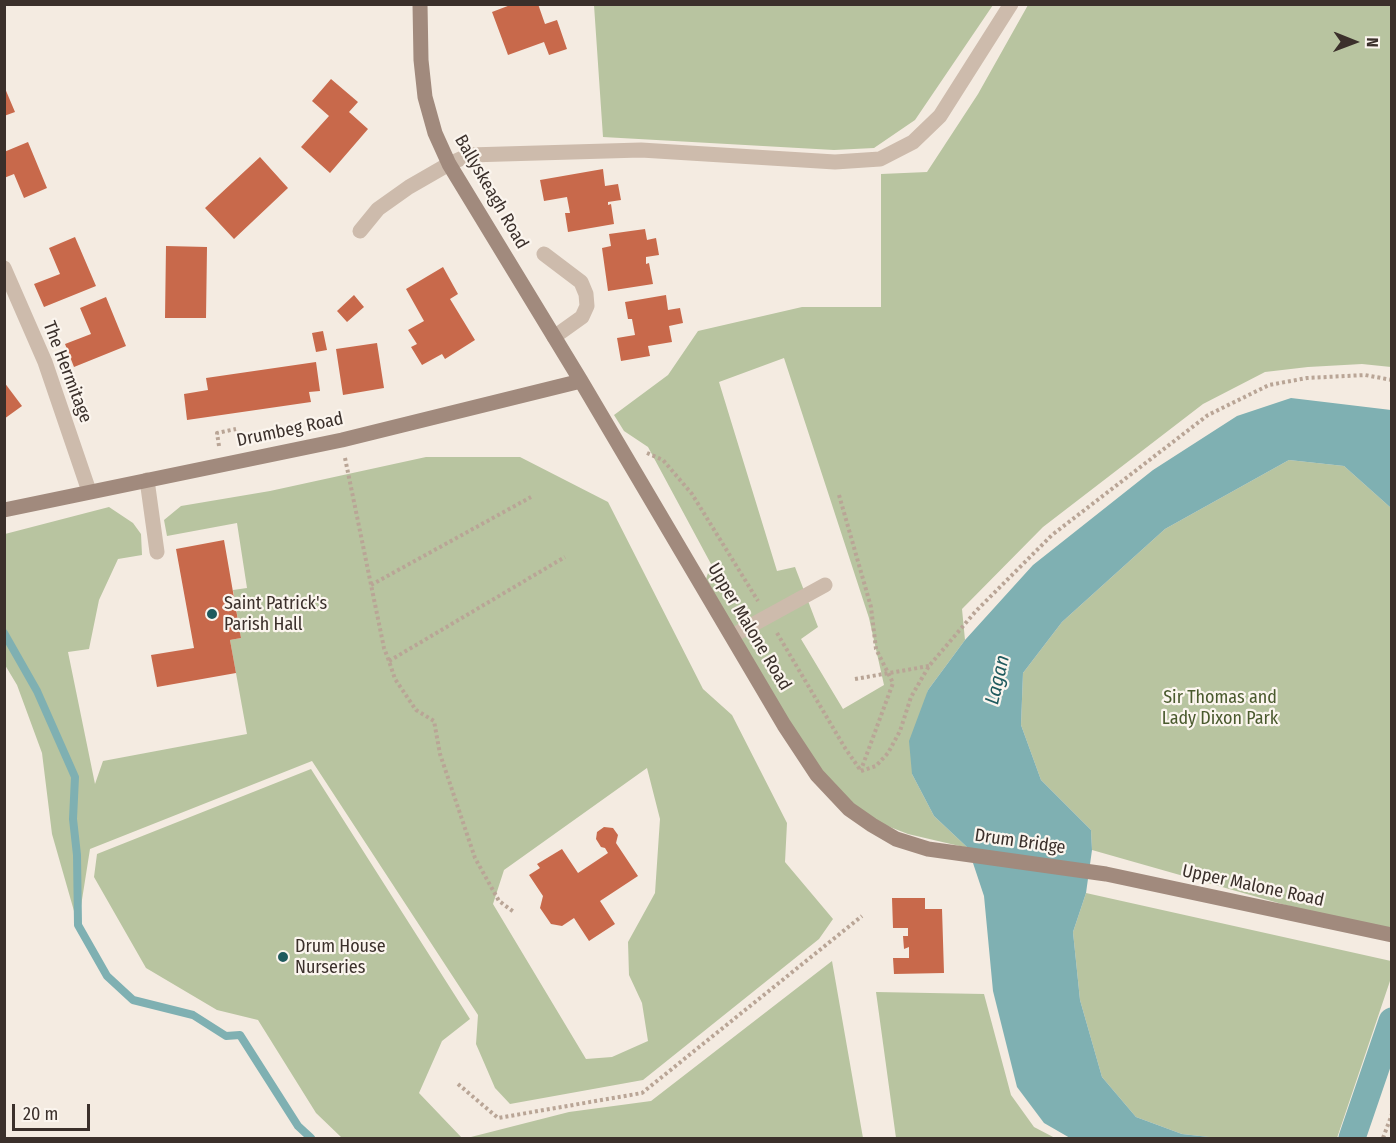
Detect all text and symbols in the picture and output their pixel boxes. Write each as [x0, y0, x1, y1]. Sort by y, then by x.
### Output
north arrow [1324, 12, 1384, 72]
text: N [1363, 37, 1382, 47]
street label: Ballyskeagh Road [450, 131, 532, 253]
street label: The Hermitage [38, 318, 96, 426]
street label: Drumbeg Road [235, 408, 345, 452]
street label: Upper Malone Road [702, 559, 796, 695]
place label: Saint Patrick's Parish Hall [224, 593, 327, 636]
marker: Saint Patrick's Parish Hall [205, 607, 219, 621]
water label: Lagan [981, 653, 1015, 707]
park label: Sir Thomas and Lady Dixon Park [1162, 687, 1278, 730]
street label: Drum Bridge [973, 825, 1067, 859]
street label: Upper Malone Road [1180, 860, 1326, 912]
place label: Drum House Nurseries [295, 936, 386, 978]
marker: Drum House Nurseries [276, 950, 290, 964]
scale bar [15, 1092, 93, 1130]
text: 20 m [23, 1103, 58, 1125]

